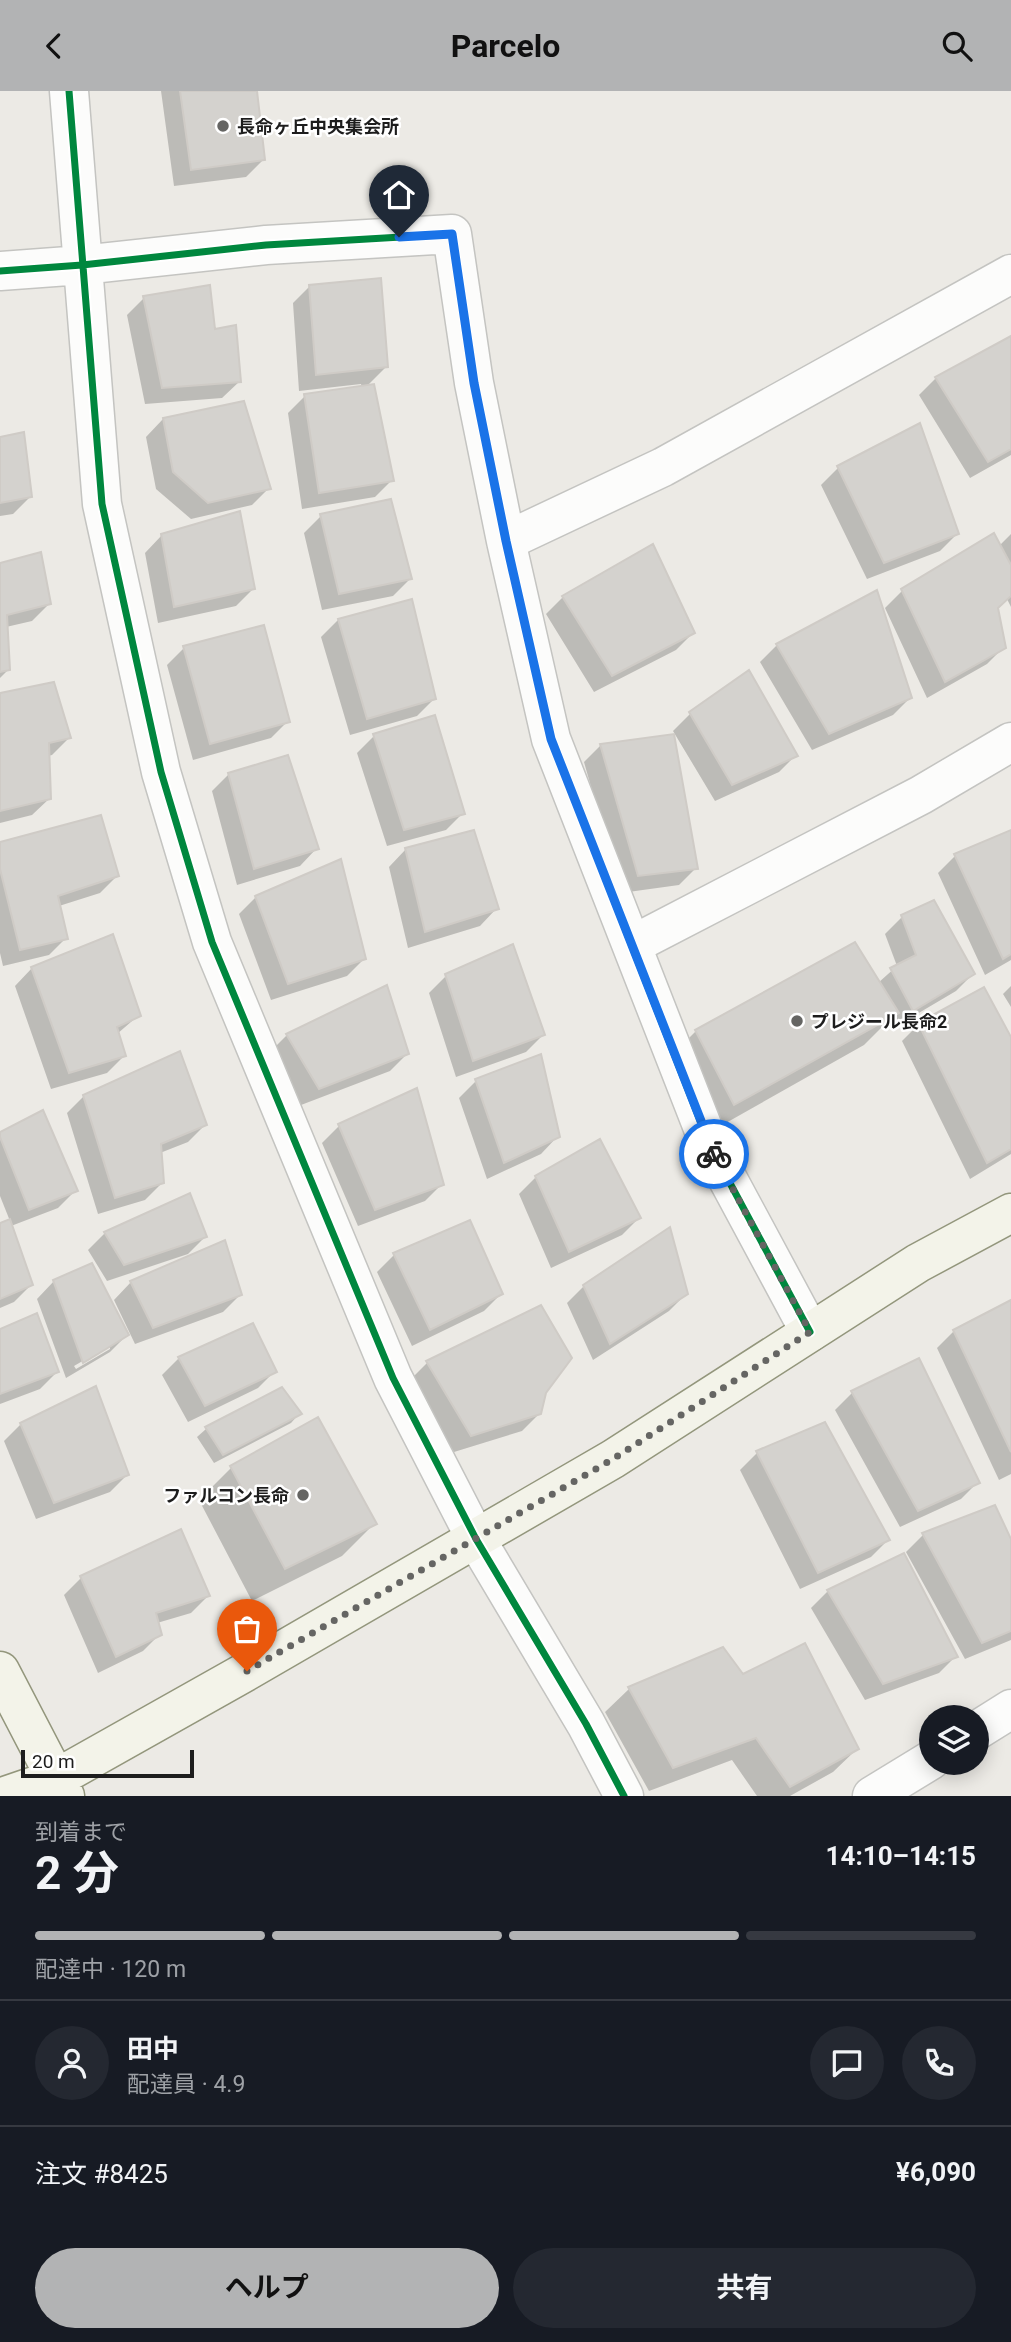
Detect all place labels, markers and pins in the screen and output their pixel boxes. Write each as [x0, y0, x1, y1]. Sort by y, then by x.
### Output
place label: 長命ヶ丘中央集会所 [237, 116, 399, 137]
marker: 長命ヶ丘中央集会所 [215, 118, 231, 134]
pin [369, 165, 429, 237]
place label: プレジール長命2 [811, 1011, 947, 1032]
marker: プレジール長命2 [789, 1013, 805, 1029]
place label: ファルコン長命 [163, 1485, 289, 1506]
marker: ファルコン長命 [295, 1487, 311, 1503]
pin [217, 1599, 277, 1671]

